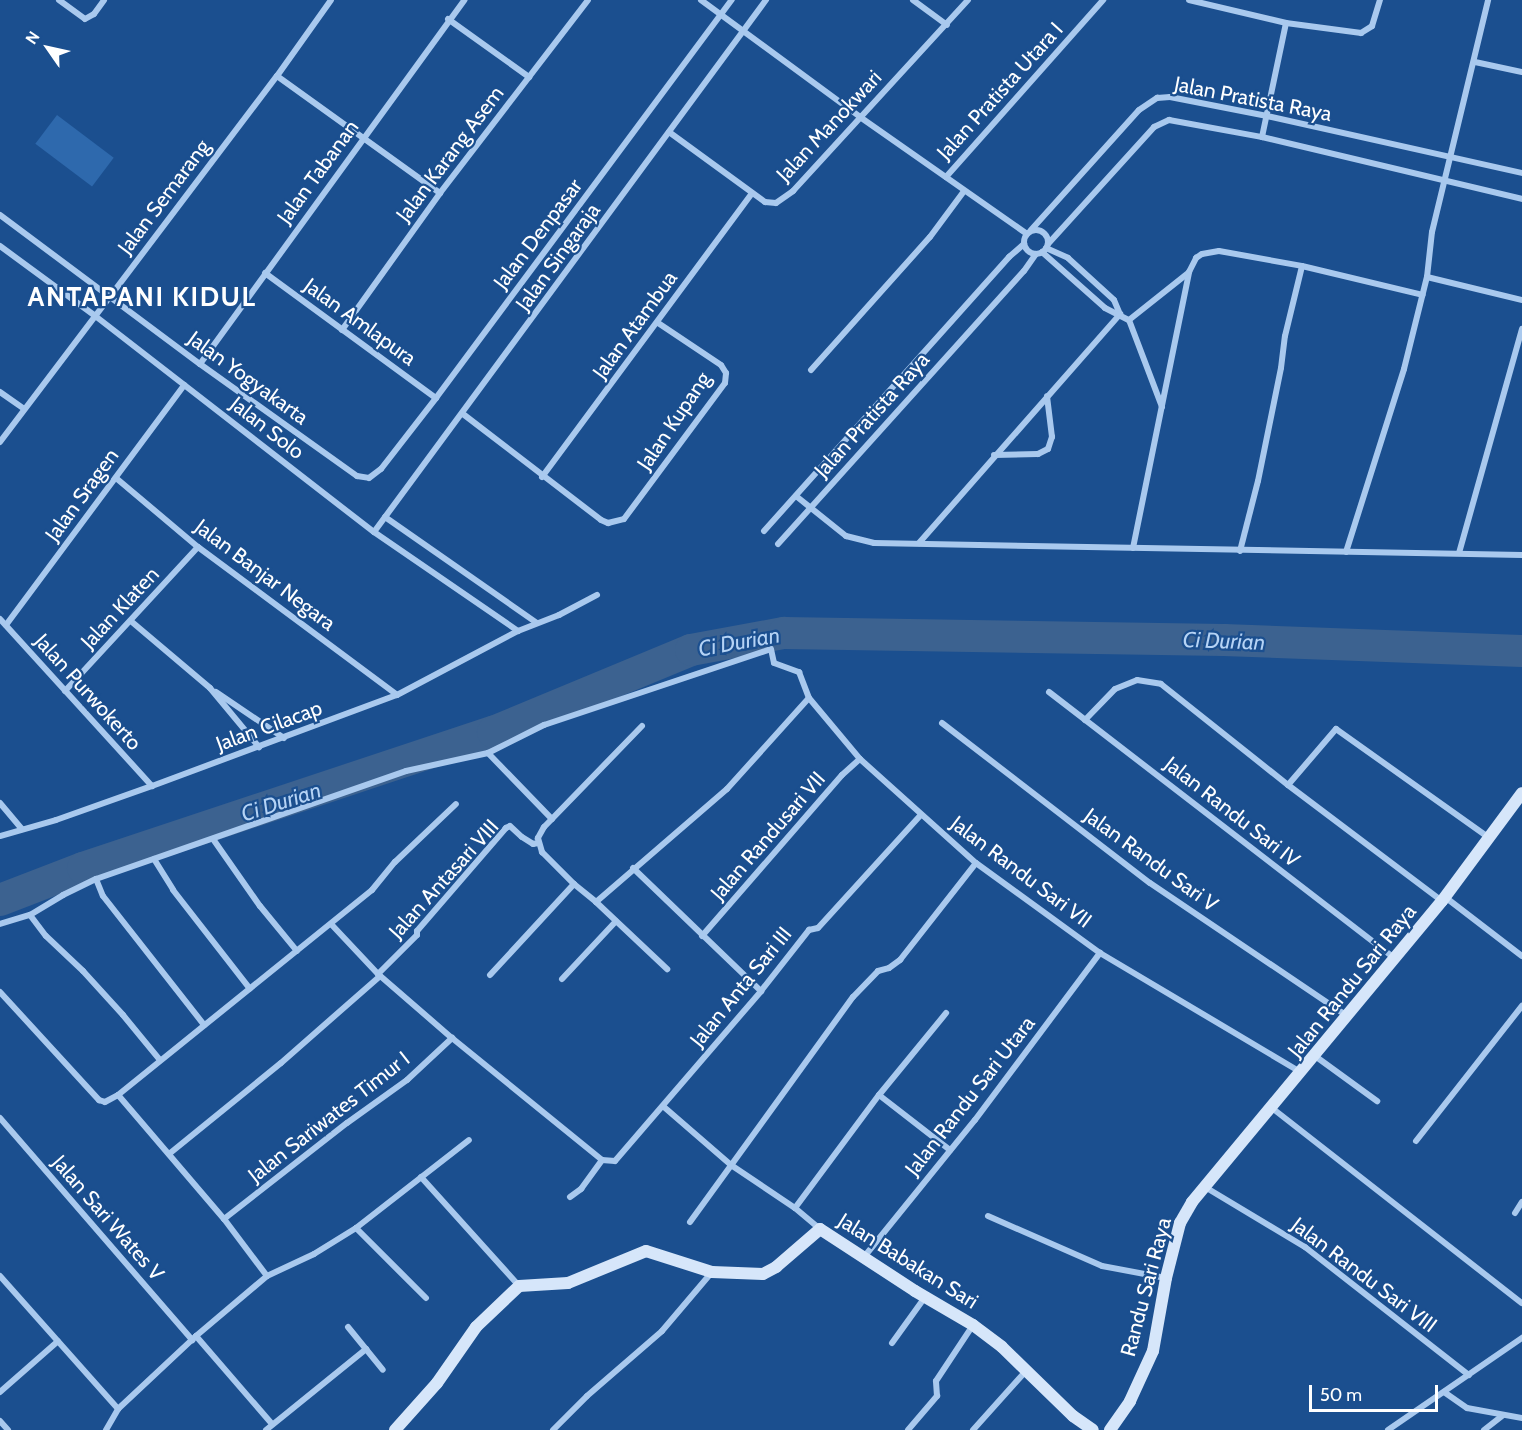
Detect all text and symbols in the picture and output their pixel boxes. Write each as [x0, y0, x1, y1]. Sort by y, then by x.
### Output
street label: Jalan Pratista Utara I [932, 17, 1068, 165]
north arrow [18, 18, 78, 78]
text: N [22, 28, 44, 48]
street label: Jalan Manokwari [771, 65, 887, 187]
street label: Jalan Pratista Raya [1172, 71, 1334, 127]
street label: Jalan Karang Asem [391, 81, 509, 227]
street label: Jalan Tabanan [272, 115, 364, 229]
street label: Jalan Semarang [113, 135, 215, 259]
street label: Jalan Denpasar [488, 174, 588, 294]
street label: Jalan Singaraja [511, 198, 605, 316]
street label: Jalan Atambua [587, 266, 683, 384]
street label: Jalan Amlapura [299, 273, 421, 371]
district label: ANTAPANI KIDUL [28, 281, 256, 313]
street label: Jalan Yogyakarta [183, 326, 313, 430]
street label: Jalan Pratista Raya [809, 347, 935, 483]
street label: Jalan Kupang [632, 367, 716, 475]
street label: Jalan Solo [225, 391, 309, 465]
street label: Jalan Sragen [40, 444, 124, 546]
street label: Jalan Banjar Negara [190, 514, 340, 636]
street label: Jalan Klaten [76, 562, 164, 654]
water label: Ci Durian [696, 622, 782, 662]
water label: Ci Durian [1182, 626, 1266, 656]
street label: Jalan Purwokerto [29, 629, 147, 755]
street label: Jalan Cilacap [212, 695, 326, 757]
street label: Jalan Randu Sari IV [1159, 751, 1305, 873]
street label: Jalan Randusari VII [705, 767, 831, 905]
water label: Ci Durian [238, 777, 324, 827]
street label: Jalan Randu Sari V [1079, 803, 1223, 917]
street label: Jalan Randu Sari VII [945, 811, 1097, 933]
street label: Jalan Antasari VIII [384, 814, 504, 944]
street label: Jalan Randu Sari Raya [1283, 899, 1421, 1063]
street label: Jalan Anta Sari III [685, 922, 797, 1052]
street label: Jalan Randu Sari Utara [900, 1011, 1040, 1181]
street label: Jalan Sariwates Timur I [243, 1046, 415, 1188]
street label: Jalan Sari Wates V [47, 1150, 169, 1286]
street label: Jalan Babakan Sari [833, 1208, 983, 1314]
street label: Jalan Randu Sari VIII [1286, 1212, 1442, 1338]
street label: Randu Sari Raya [1115, 1215, 1177, 1359]
scale bar [1312, 1373, 1441, 1411]
text: 50 m [1320, 1384, 1362, 1406]

